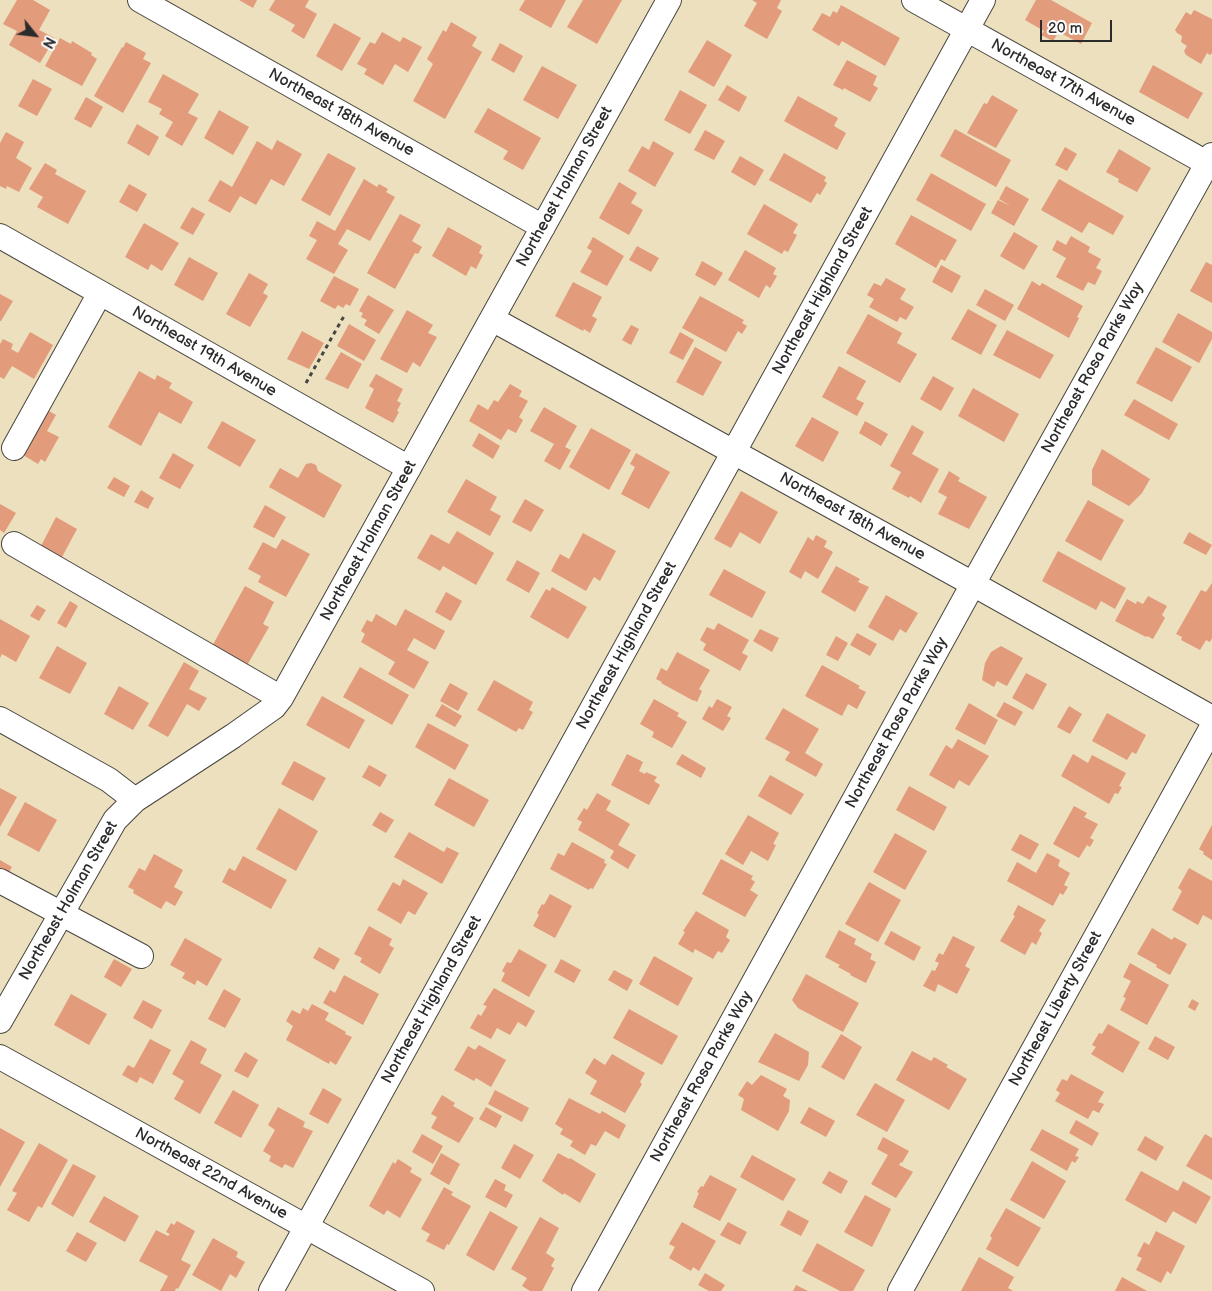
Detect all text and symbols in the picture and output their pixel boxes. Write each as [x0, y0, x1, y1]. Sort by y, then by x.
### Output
north arrow [10, 10, 60, 60]
scale bar [1042, 10, 1114, 42]
text: 20 m [1048, 19, 1082, 38]
text: N [39, 34, 59, 51]
street label: Northeast 17th Avenue [987, 35, 1139, 131]
street label: Northeast 18th Avenue [265, 65, 417, 161]
street label: Northeast Holman Street [513, 103, 617, 271]
street label: Northeast Highland Street [769, 204, 877, 378]
street label: Northeast Rosa Parks Way [1038, 279, 1148, 457]
street label: Northeast 19th Avenue [128, 303, 280, 401]
street label: Northeast Holman Street [317, 457, 421, 625]
street label: Northeast 18th Avenue [776, 469, 928, 565]
street label: Northeast Highland Street [573, 559, 681, 733]
street label: Northeast Rosa Parks Way [842, 634, 952, 812]
street label: Northeast Holman Street [16, 818, 122, 984]
street label: Northeast Highland Street [378, 913, 486, 1087]
street label: Northeast Liberty Street [1005, 928, 1107, 1090]
street label: Northeast Rosa Parks Way [647, 988, 757, 1166]
street label: Northeast 22nd Avenue [131, 1124, 291, 1224]

